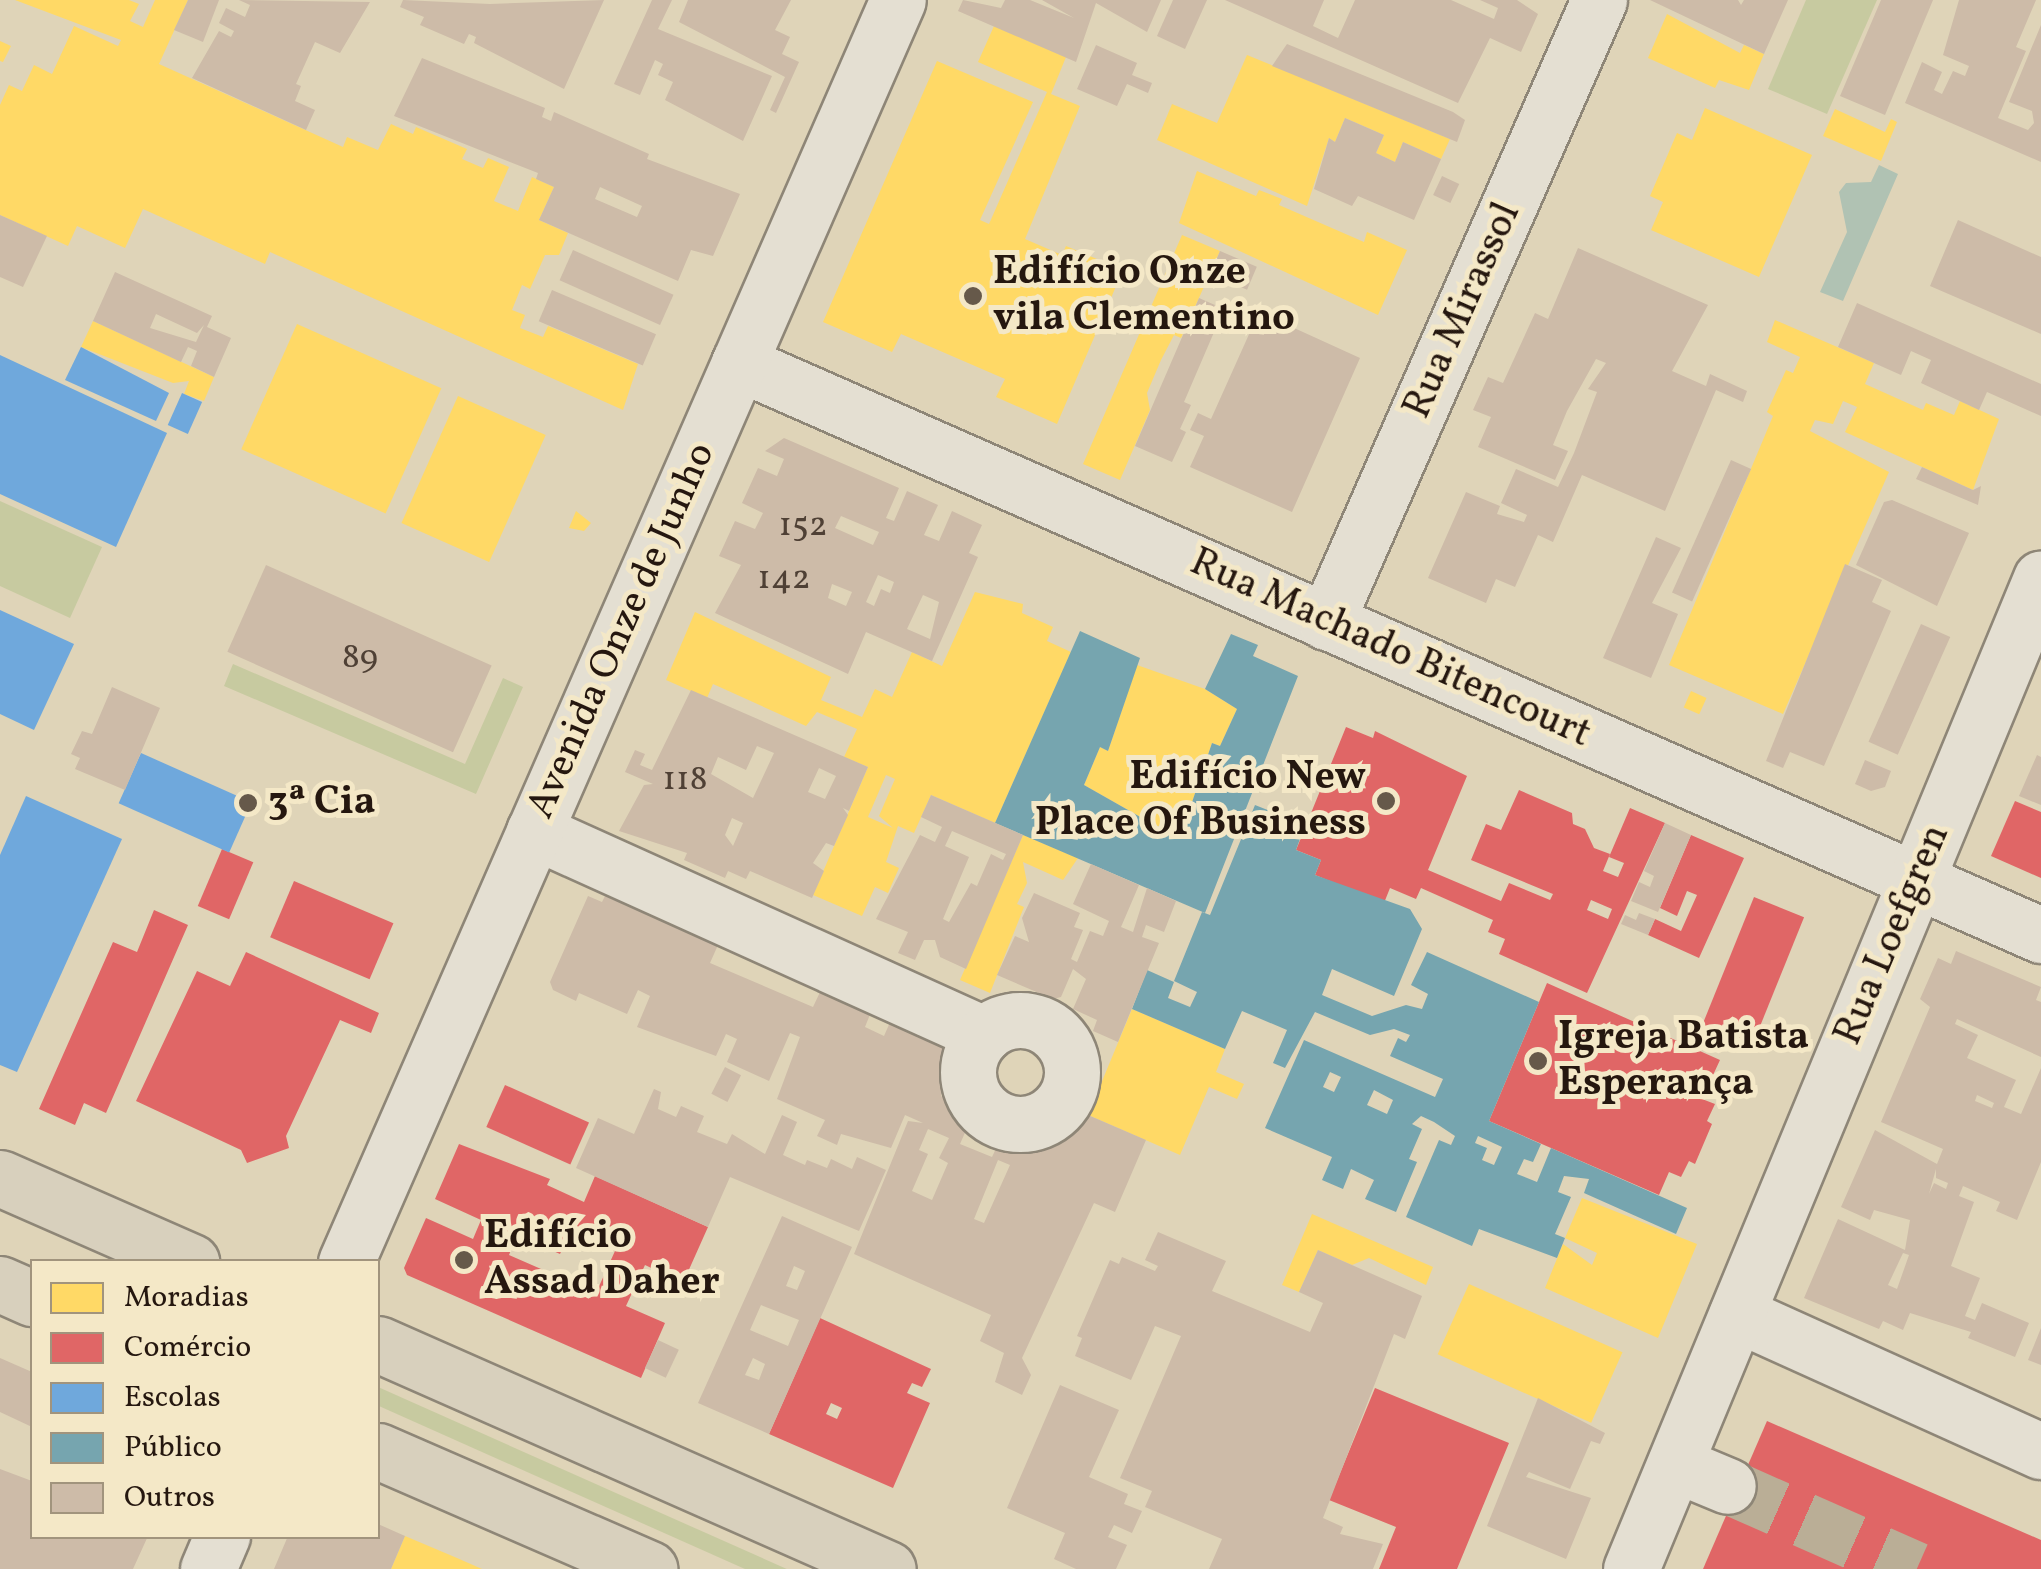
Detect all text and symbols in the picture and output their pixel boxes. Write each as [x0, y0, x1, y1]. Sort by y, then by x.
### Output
street label: Rua Mirassol [1394, 196, 1532, 426]
place label: Edifício Onze vila Clementino [993, 249, 1295, 343]
marker: Edifício Onze vila Clementino [962, 285, 984, 307]
street label: Avenida Onze de Junho [517, 436, 727, 826]
house number: 152 [778, 505, 828, 547]
street label: Rua Machado Bitencourt [1182, 539, 1598, 759]
house number: 142 [757, 558, 811, 600]
house number: 89 [342, 637, 378, 679]
place label: Edifício New Place Of Business [1038, 754, 1366, 848]
house number: 118 [663, 759, 707, 801]
place label: 3ª Cia [268, 779, 376, 827]
marker: Edifício New Place Of Business [1375, 790, 1397, 812]
marker: 3ª Cia [237, 792, 259, 814]
street label: Rua Loefgren [1825, 817, 1961, 1053]
place label: Igreja Batista Esperança [1558, 1014, 1809, 1108]
marker: Igreja Batista Esperança [1527, 1050, 1549, 1072]
place label: Edifício Assad Daher [484, 1213, 720, 1307]
marker: Edifício Assad Daher [453, 1249, 475, 1271]
legend [30, 1259, 380, 1539]
text: Moradias [124, 1277, 249, 1319]
text: Comércio [124, 1327, 251, 1369]
text: Escolas [124, 1377, 221, 1419]
text: Público [124, 1427, 222, 1469]
text: Outros [124, 1477, 215, 1519]

